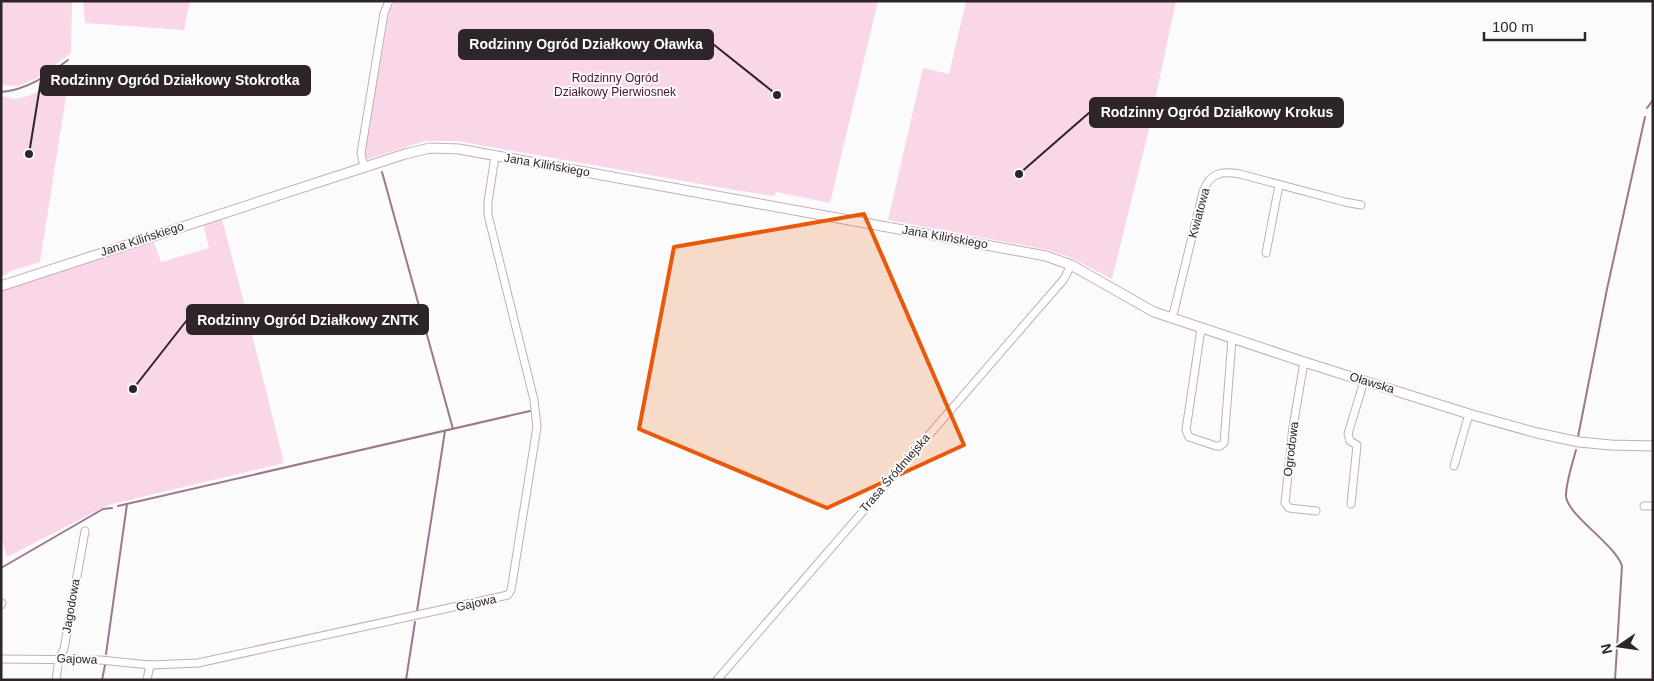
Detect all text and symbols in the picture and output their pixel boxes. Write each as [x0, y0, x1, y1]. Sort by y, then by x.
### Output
scale bar [1484, 10, 1585, 42]
text: 100 m [1492, 18, 1534, 35]
callout: Rodzinny Ogród Działkowy Oławka [459, 30, 713, 59]
text: Rodzinny Ogród Działkowy Oławka [469, 36, 703, 52]
callout: Rodzinny Ogród Działkowy Stokrotka [41, 66, 310, 95]
park label: Rodzinny Ogród Działkowy Pierwiosnek [554, 71, 677, 99]
text: Rodzinny Ogród Działkowy Stokrotka [51, 72, 300, 88]
callout: Rodzinny Ogród Działkowy Krokus [1090, 98, 1343, 127]
text: Rodzinny Ogród Działkowy Krokus [1101, 104, 1333, 120]
street label: Jana Kilińskiego [503, 151, 591, 179]
street label: Kwiatowa [1186, 186, 1212, 240]
street label: Jana Kilińskiego [99, 219, 186, 259]
street label: Jana Kilińskiego [901, 223, 989, 251]
callout: Rodzinny Ogród Działkowy ZNTK [187, 305, 428, 334]
text: Rodzinny Ogród Działkowy ZNTK [197, 312, 419, 328]
street label: Oławska [1348, 370, 1396, 397]
street label: Ogrodowa [1281, 420, 1301, 477]
street label: Trasa Śródmiejska [856, 430, 933, 515]
street label: Jagodowa [59, 578, 83, 634]
street label: Gajowa [455, 592, 498, 614]
north arrow [1594, 621, 1644, 671]
text: N [1597, 642, 1615, 656]
street label: Gajowa [56, 651, 98, 667]

